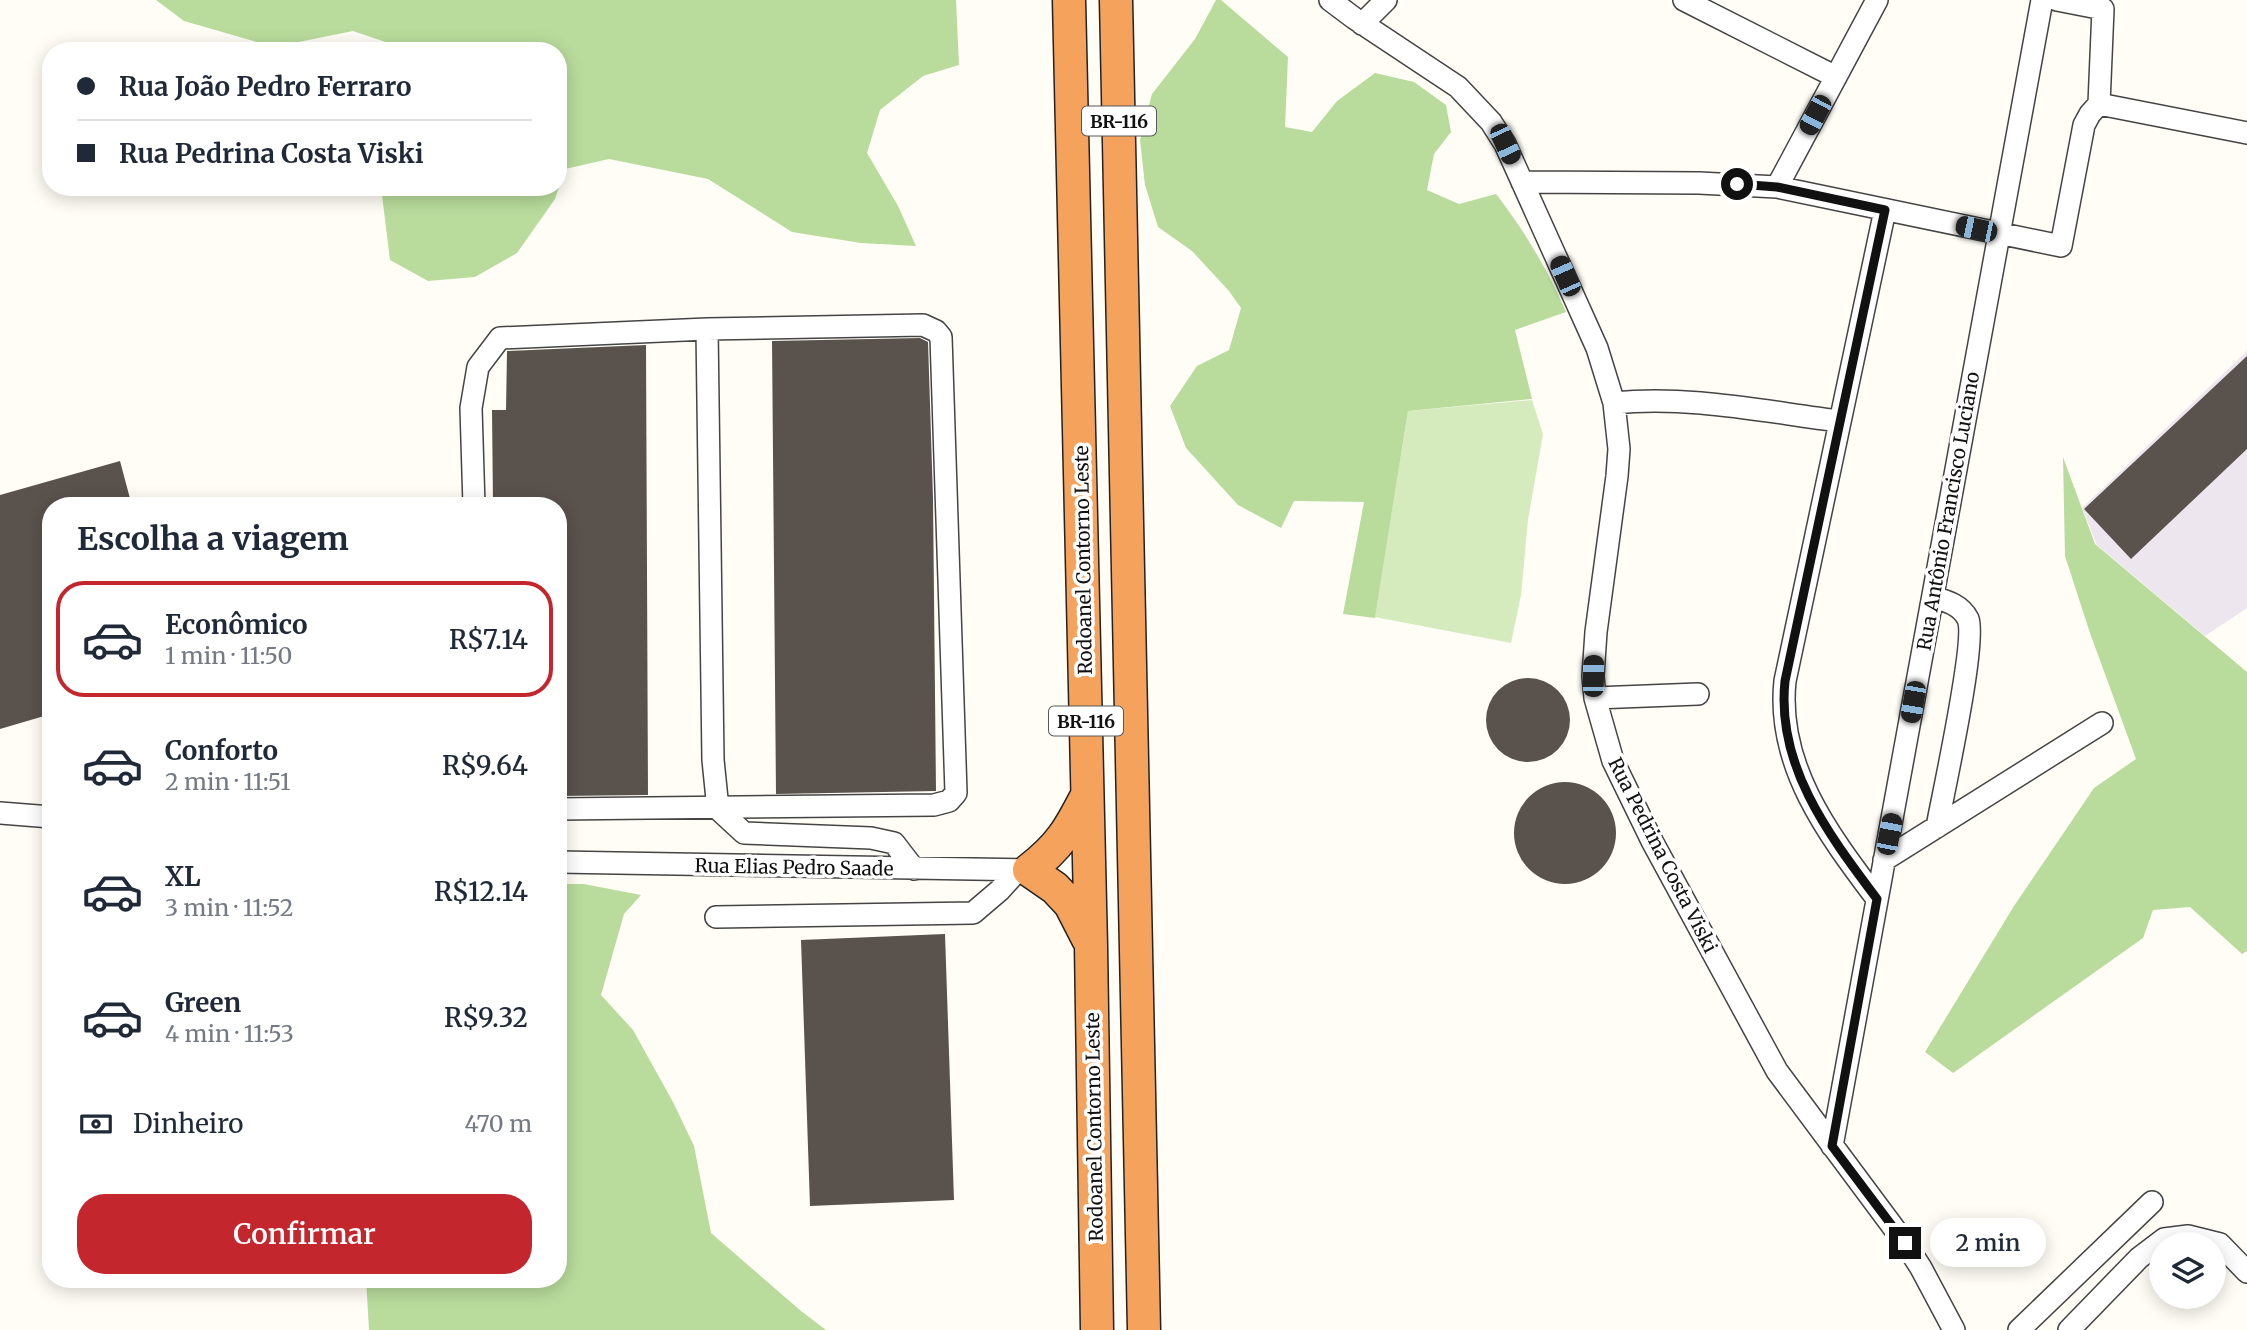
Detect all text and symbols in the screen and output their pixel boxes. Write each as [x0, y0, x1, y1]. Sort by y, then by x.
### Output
text: Rua João Pedro Ferraro [119, 70, 412, 103]
car [1796, 92, 1835, 138]
road number: BR-116 [1082, 106, 1156, 136]
car [1487, 121, 1524, 167]
text: Rua Pedrina Costa Viski [119, 137, 424, 170]
route start [1721, 168, 1753, 200]
car [1954, 214, 1999, 244]
car [1547, 253, 1584, 299]
street label: Rua Antônio Francisco Luciano [1912, 370, 1984, 652]
street label: Rodoanel Contorno Leste [1069, 445, 1097, 675]
text: Escolha a viagem [77, 519, 349, 559]
icon: car [81, 608, 144, 671]
text: Econômico [165, 608, 308, 641]
text: R$7.14 [449, 623, 528, 656]
text: 1 min · 11:50 [165, 641, 292, 670]
car [1583, 655, 1604, 697]
car [1900, 679, 1927, 725]
road number: BR-116 [1049, 706, 1123, 736]
icon: car [81, 734, 144, 797]
text: Conforto [165, 734, 278, 767]
text: R$9.64 [442, 749, 528, 782]
street label: Rua Pedrina Costa Viski [1603, 753, 1723, 957]
text: 2 min · 11:51 [165, 767, 291, 796]
car [1875, 811, 1904, 857]
street label: Rua Elias Pedro Saade [694, 853, 894, 881]
icon: car [81, 860, 144, 923]
text: XL [165, 860, 201, 893]
text: R$12.14 [434, 875, 528, 908]
text: 3 min · 11:52 [165, 893, 293, 922]
icon: car [81, 986, 144, 1049]
text: Green [165, 986, 241, 1019]
text: R$9.32 [444, 1001, 528, 1034]
street label: Rodoanel Contorno Leste [1080, 1012, 1108, 1242]
text: 4 min · 11:53 [165, 1019, 294, 1048]
icon: cash [77, 1105, 115, 1143]
text: Dinheiro [133, 1107, 243, 1140]
text: 470 m [465, 1109, 532, 1138]
button: Confirmar [77, 1194, 532, 1274]
callout: 2 min [1930, 1218, 2045, 1268]
route end [1889, 1227, 1921, 1259]
text: 2 min [1956, 1228, 2020, 1257]
map controls [2149, 1232, 2226, 1309]
button: layers [2149, 1232, 2226, 1309]

